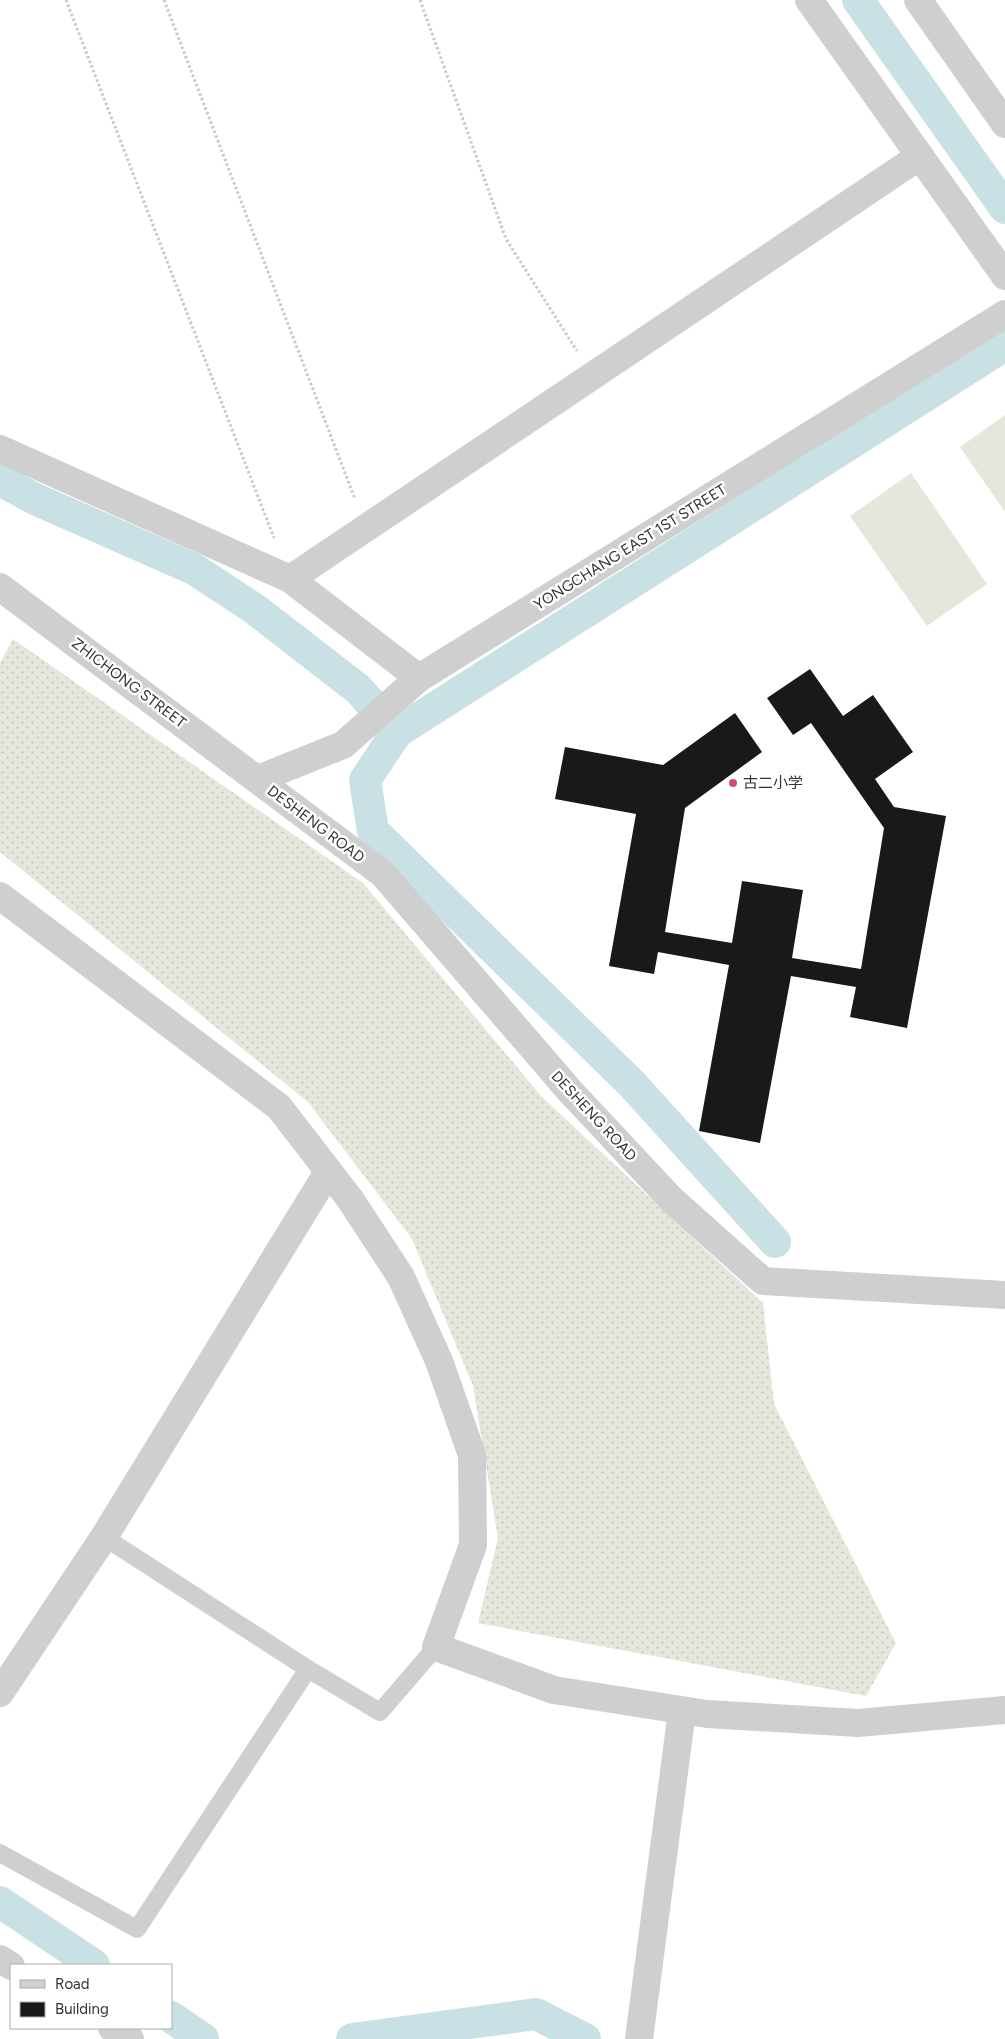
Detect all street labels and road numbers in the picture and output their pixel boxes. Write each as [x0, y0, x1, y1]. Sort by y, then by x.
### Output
street label: YONGCHANG EAST 1ST STREET [531, 480, 730, 614]
street label: ZHICHONG STREET [68, 634, 190, 732]
street label: DESHENG ROAD [264, 782, 368, 866]
street label: DESHENG ROAD [548, 1067, 640, 1165]

